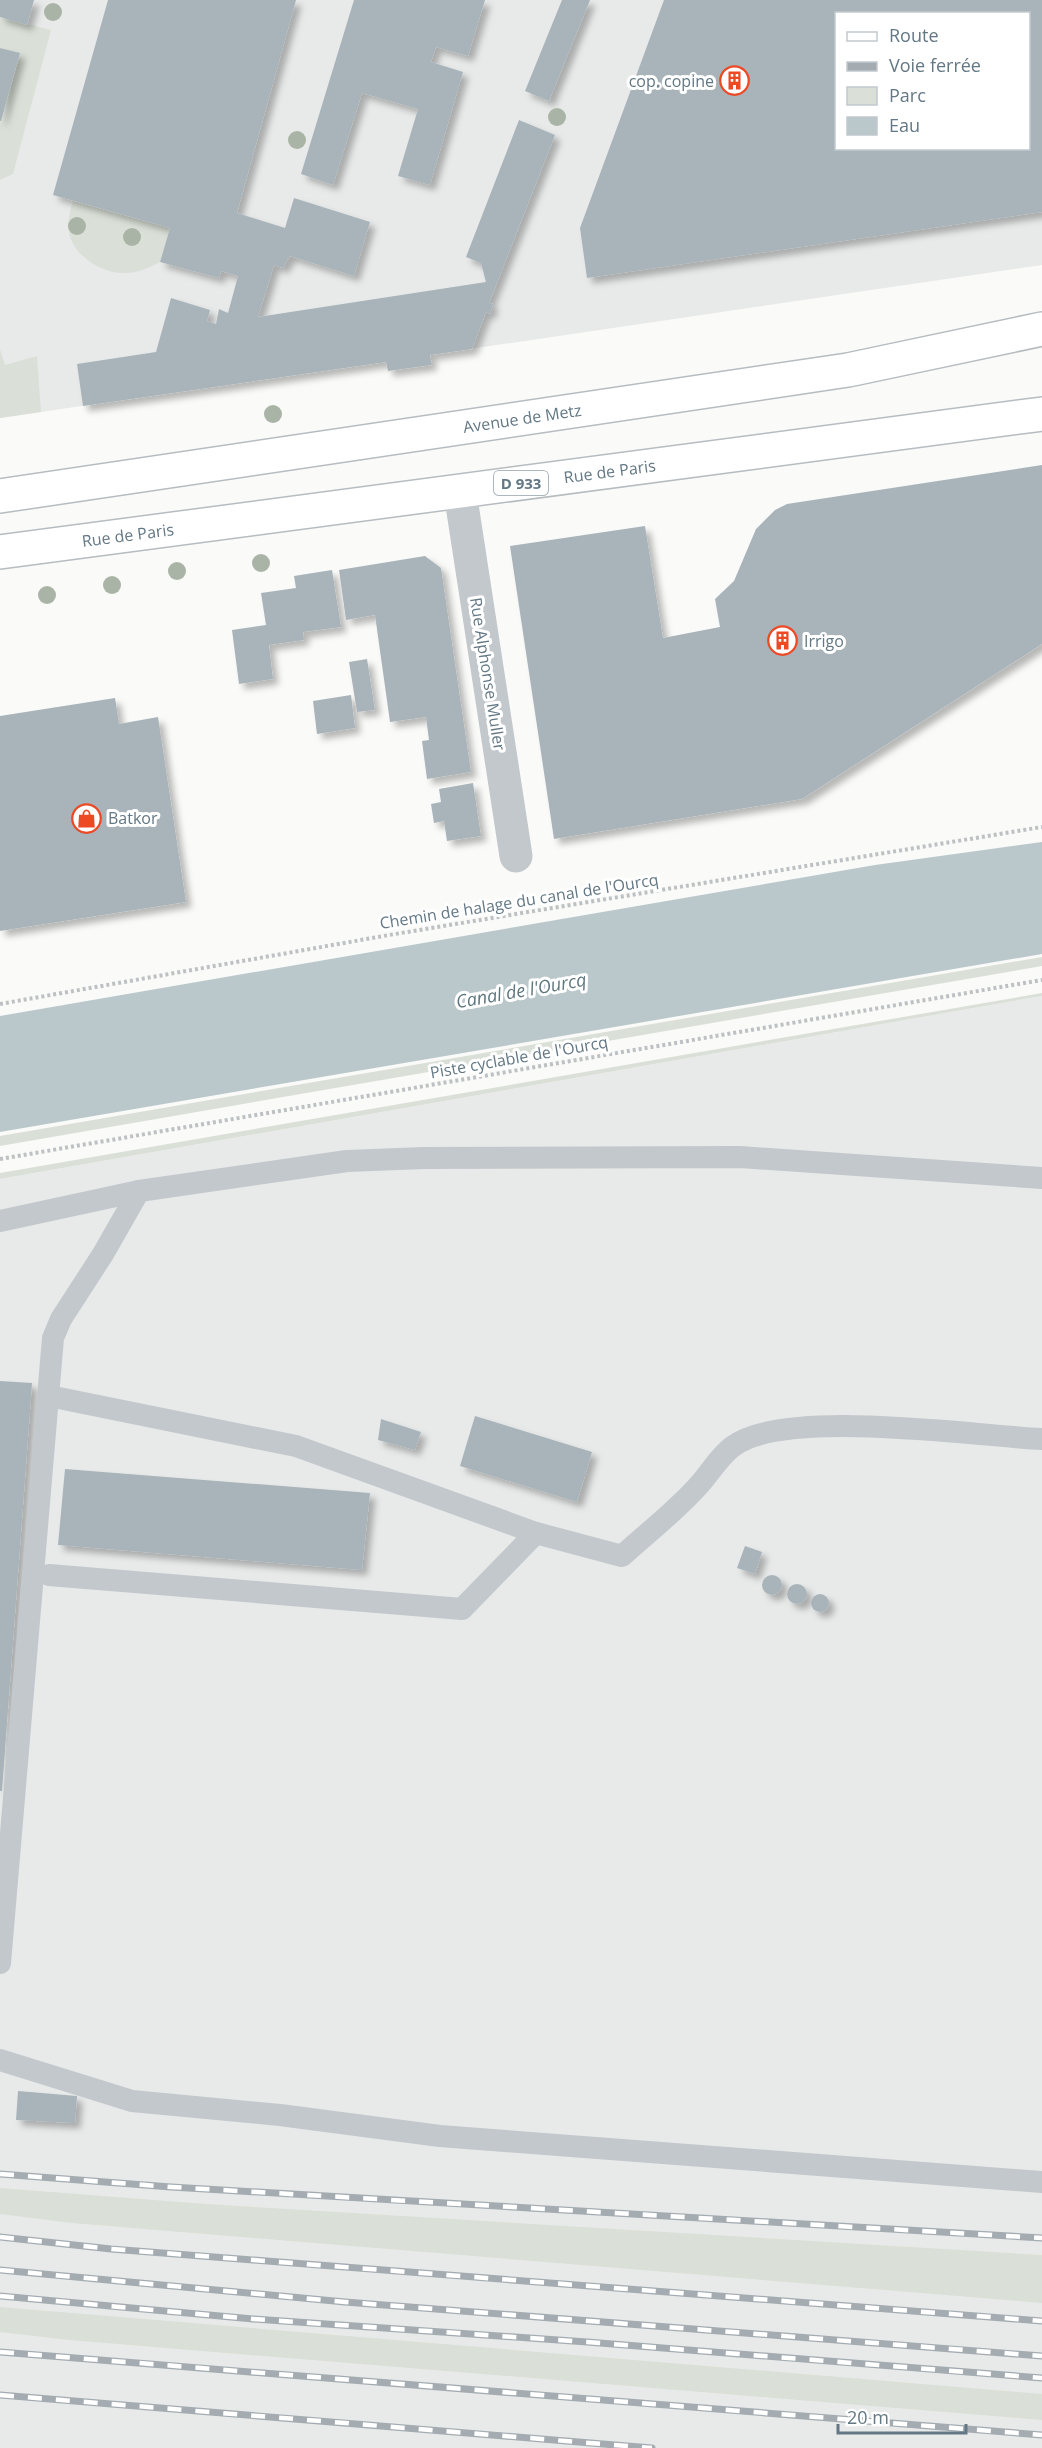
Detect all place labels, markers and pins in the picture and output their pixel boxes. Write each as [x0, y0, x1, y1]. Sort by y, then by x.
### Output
building icon: cop. copine [719, 65, 751, 97]
place label: cop. copine [629, 70, 714, 92]
building icon: Irrigo [767, 625, 799, 657]
place label: Irrigo [804, 630, 844, 652]
shop icon: Batkor [71, 802, 103, 834]
place label: Batkor [108, 807, 158, 829]

